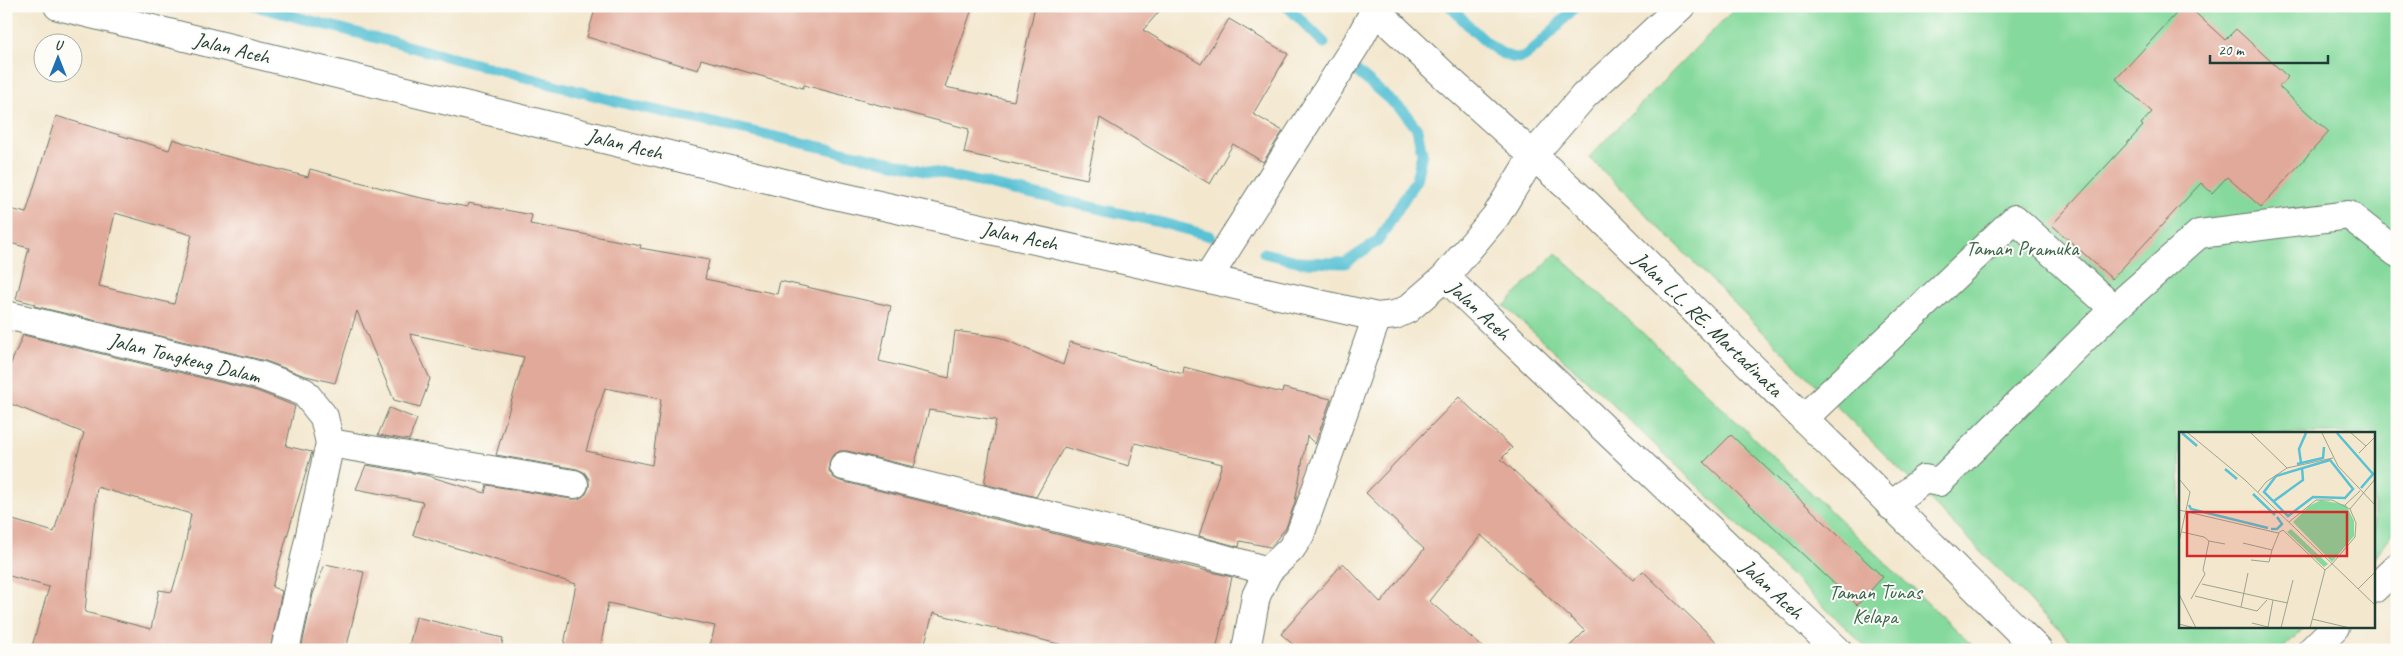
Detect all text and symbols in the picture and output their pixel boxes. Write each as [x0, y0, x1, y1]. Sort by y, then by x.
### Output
street label: Jalan Aceh [191, 26, 274, 70]
north arrow [32, 32, 82, 82]
scale bar [2210, 32, 2328, 64]
text: U [55, 37, 65, 54]
text: 20 m [2218, 41, 2245, 60]
street label: Jalan Aceh [584, 122, 667, 166]
street label: Jalan Aceh [979, 215, 1062, 257]
park label: Taman Pramuka [1965, 235, 2080, 261]
street label: Jalan L.L. RE. Martadinata [1627, 245, 1789, 403]
street label: Jalan Aceh [1441, 274, 1517, 347]
street label: Jalan Tongkeng Dalam [106, 326, 264, 390]
inset map [2179, 432, 2376, 628]
street label: Jalan Aceh [1734, 553, 1810, 626]
park label: Taman Tunas Kelapa [1828, 579, 1923, 629]

